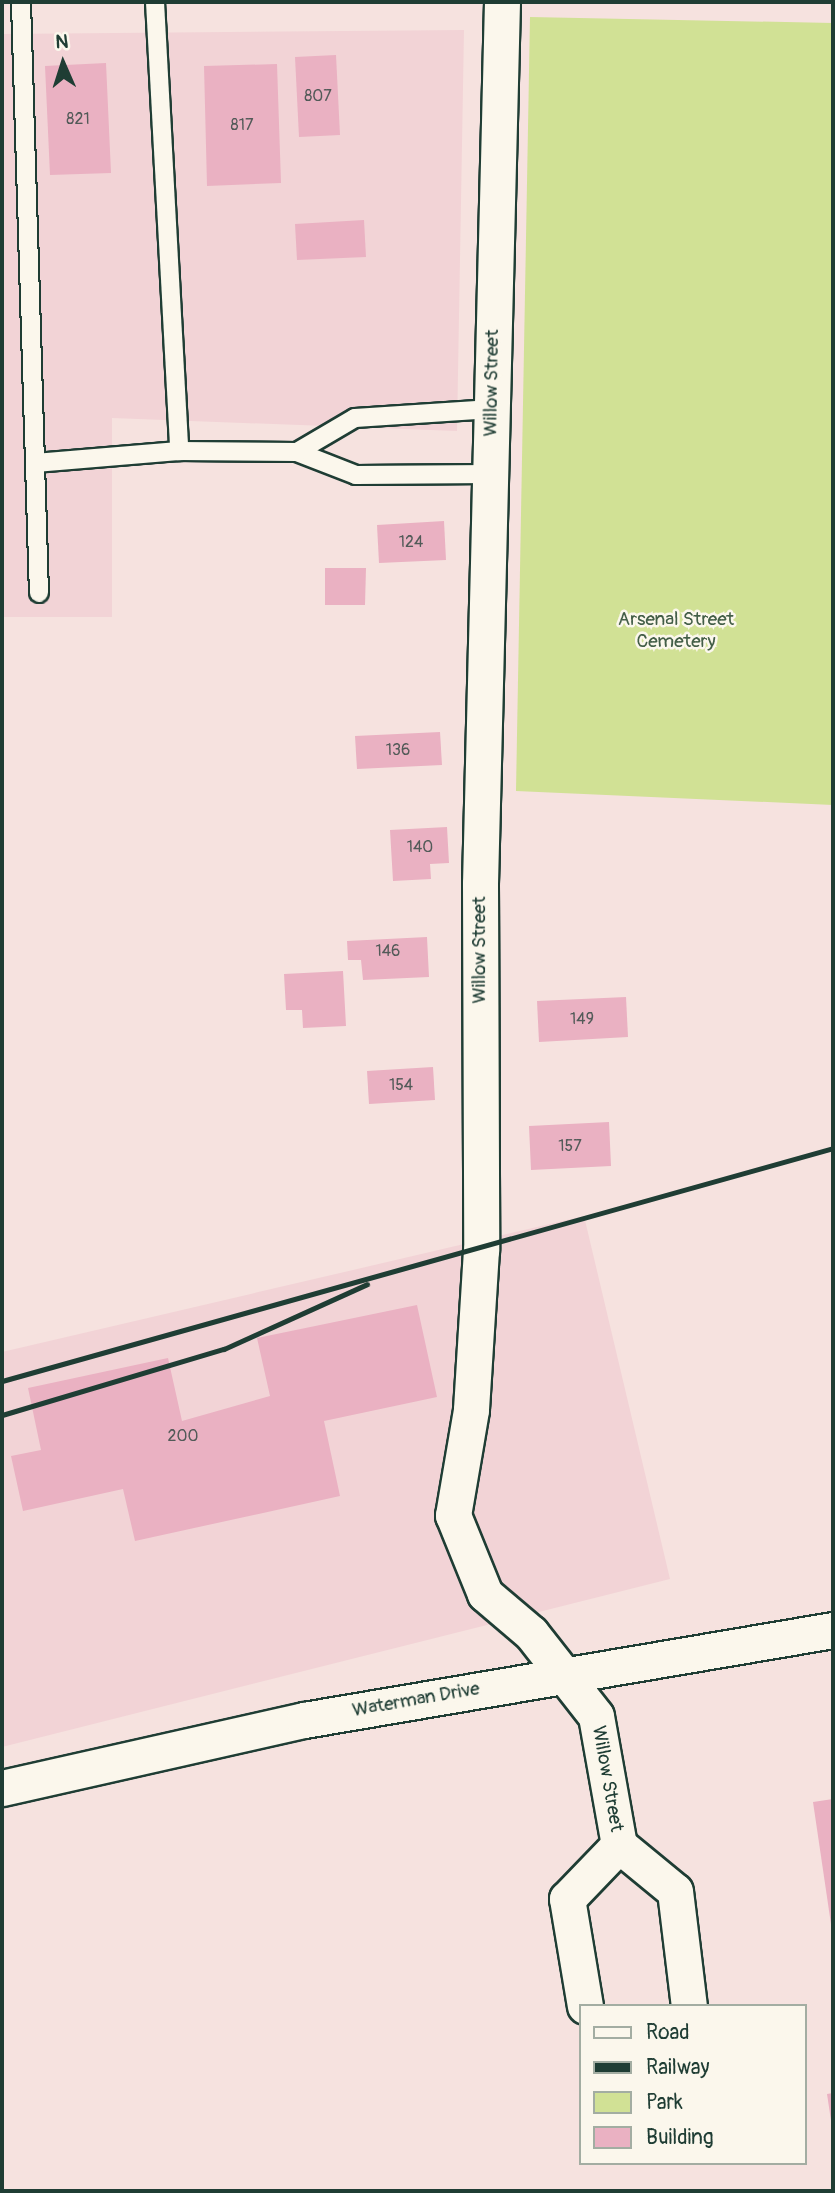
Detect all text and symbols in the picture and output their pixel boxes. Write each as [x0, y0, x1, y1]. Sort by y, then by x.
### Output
north arrow [28, 28, 98, 98]
text: N [55, 30, 69, 54]
house number: 807 [304, 86, 332, 106]
house number: 821 [66, 109, 90, 129]
house number: 817 [231, 115, 253, 135]
street label: Willow Street [480, 329, 504, 437]
house number: 124 [399, 532, 423, 552]
park label: Arsenal Street Cemetery [618, 609, 734, 653]
house number: 136 [386, 740, 410, 760]
house number: 140 [407, 837, 433, 857]
street label: Willow Street [469, 896, 491, 1004]
house number: 146 [376, 941, 400, 961]
house number: 149 [570, 1009, 594, 1029]
house number: 154 [389, 1075, 413, 1095]
house number: 157 [558, 1136, 582, 1156]
house number: 200 [168, 1426, 198, 1446]
street label: Waterman Drive [351, 1678, 481, 1722]
street label: Willow Street [586, 1724, 628, 1834]
legend [580, 2004, 807, 2165]
text: Road [646, 2019, 690, 2046]
text: Railway [646, 2054, 710, 2081]
text: Park [646, 2089, 683, 2116]
text: Building [646, 2124, 713, 2151]

